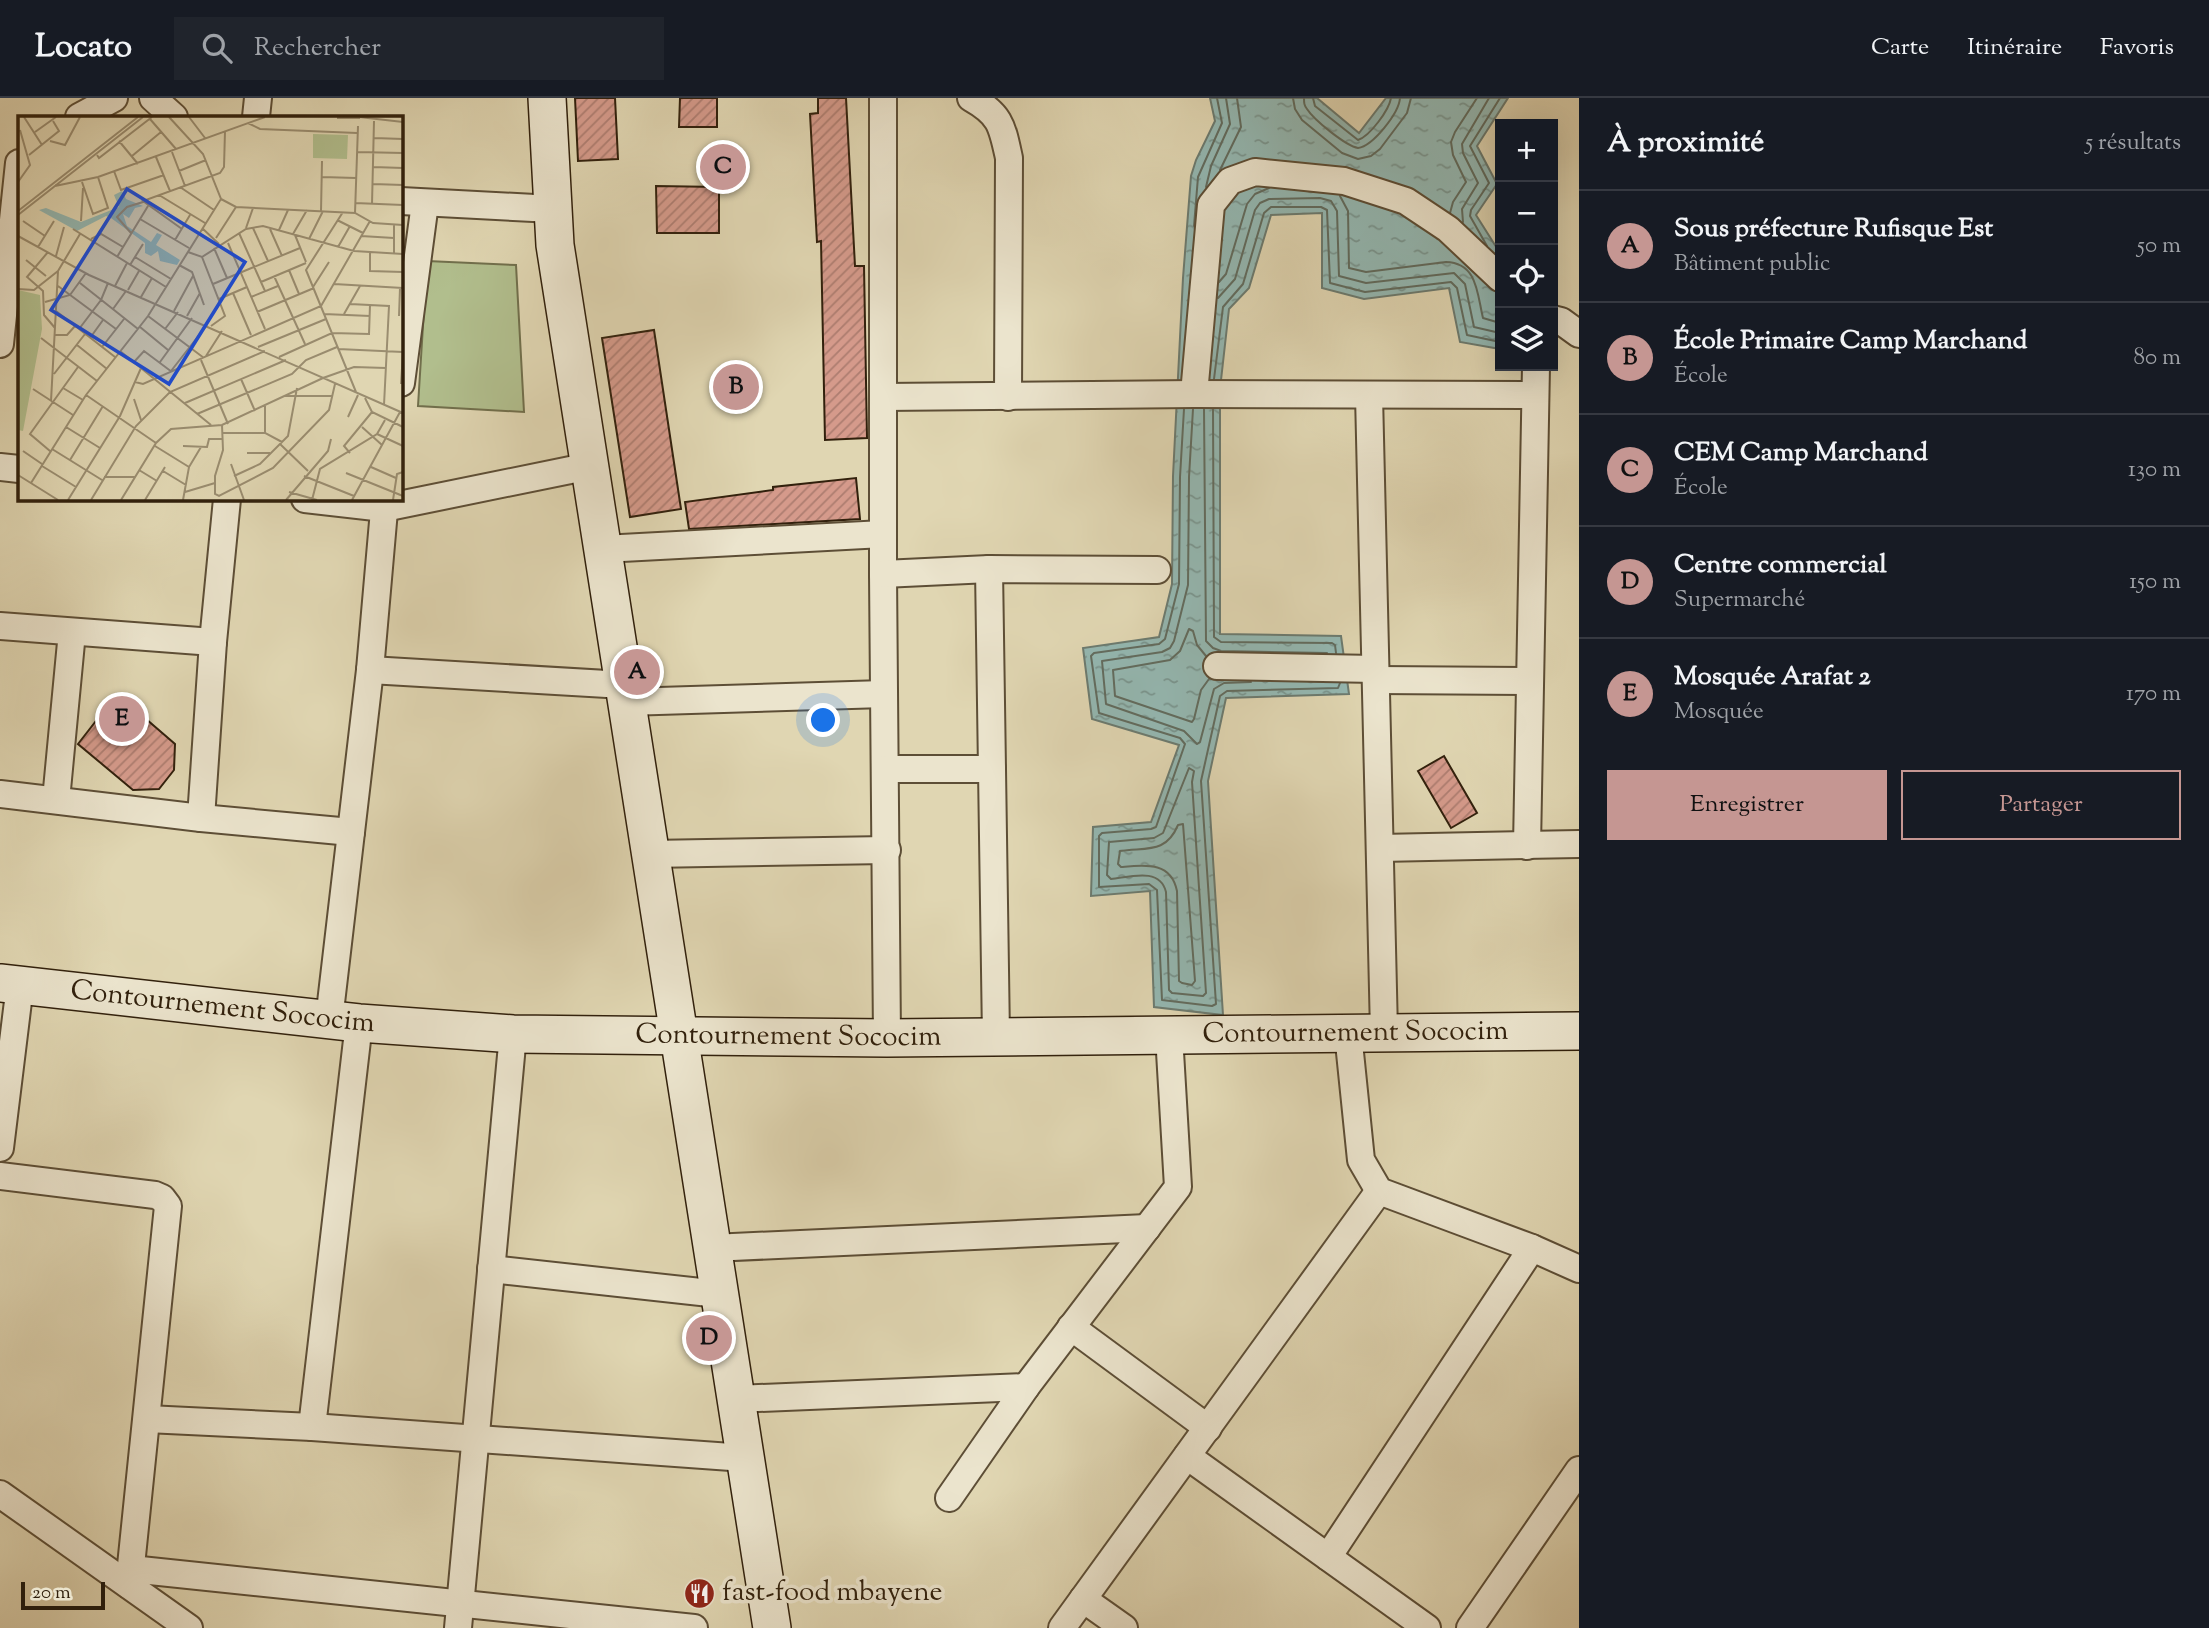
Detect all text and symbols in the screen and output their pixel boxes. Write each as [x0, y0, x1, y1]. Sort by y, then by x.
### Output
search box [174, 17, 664, 80]
text: Locato [35, 24, 132, 72]
icon: search [198, 29, 236, 67]
text: Rechercher [254, 30, 381, 67]
text: Carte [1871, 31, 1929, 65]
text: Itinéraire [1967, 31, 2062, 65]
text: Favoris [2100, 31, 2174, 65]
inset map [18, 116, 402, 500]
map controls [1495, 119, 1558, 371]
button: + [1495, 119, 1558, 182]
text: À proximité [1607, 122, 1764, 165]
text: 5 résultats [2085, 127, 2181, 160]
pin: C [700, 141, 746, 193]
button: − [1495, 182, 1558, 245]
text: Sous préfecture Rufisque Est [1674, 211, 1993, 248]
text: A [1621, 230, 1639, 263]
text: 50 m [2137, 230, 2181, 263]
button: locate [1495, 245, 1558, 308]
text: Bâtiment public [1674, 248, 1830, 281]
button: layers [1495, 308, 1558, 371]
text: École Primaire Camp Marchand [1674, 323, 2028, 360]
text: B [1623, 342, 1637, 375]
text: 80 m [2133, 342, 2181, 375]
text: École [1674, 360, 1728, 393]
pin: B [713, 361, 759, 413]
text: CEM Camp Marchand [1674, 435, 1928, 472]
text: C [1621, 454, 1639, 487]
text: 130 m [2128, 454, 2181, 487]
text: École [1674, 472, 1728, 505]
text: Centre commercial [1674, 547, 1887, 584]
text: D [1621, 566, 1639, 599]
text: 150 m [2129, 566, 2181, 599]
text: Supermarché [1674, 584, 1805, 617]
pin: A [614, 646, 660, 698]
text: Mosquée Arafat 2 [1674, 659, 1871, 696]
text: E [1623, 678, 1637, 711]
text: 170 m [2126, 678, 2181, 711]
pin: E [99, 693, 145, 745]
text: Mosquée [1674, 696, 1764, 729]
your location [806, 703, 840, 737]
button: Enregistrer [1607, 770, 1887, 840]
button: Partager [1901, 770, 2181, 840]
street label: Contournement Sococim [68, 971, 376, 1044]
street label: Contournement Sococim [1202, 1012, 1508, 1055]
street label: Contournement Sococim [635, 1015, 942, 1058]
pin: D [686, 1312, 732, 1364]
place label: fast-food mbayene [722, 1573, 943, 1613]
restaurant icon: fast-food mbayene [682, 1576, 716, 1610]
scale bar [21, 1579, 105, 1611]
text: 20 m [32, 1580, 71, 1607]

